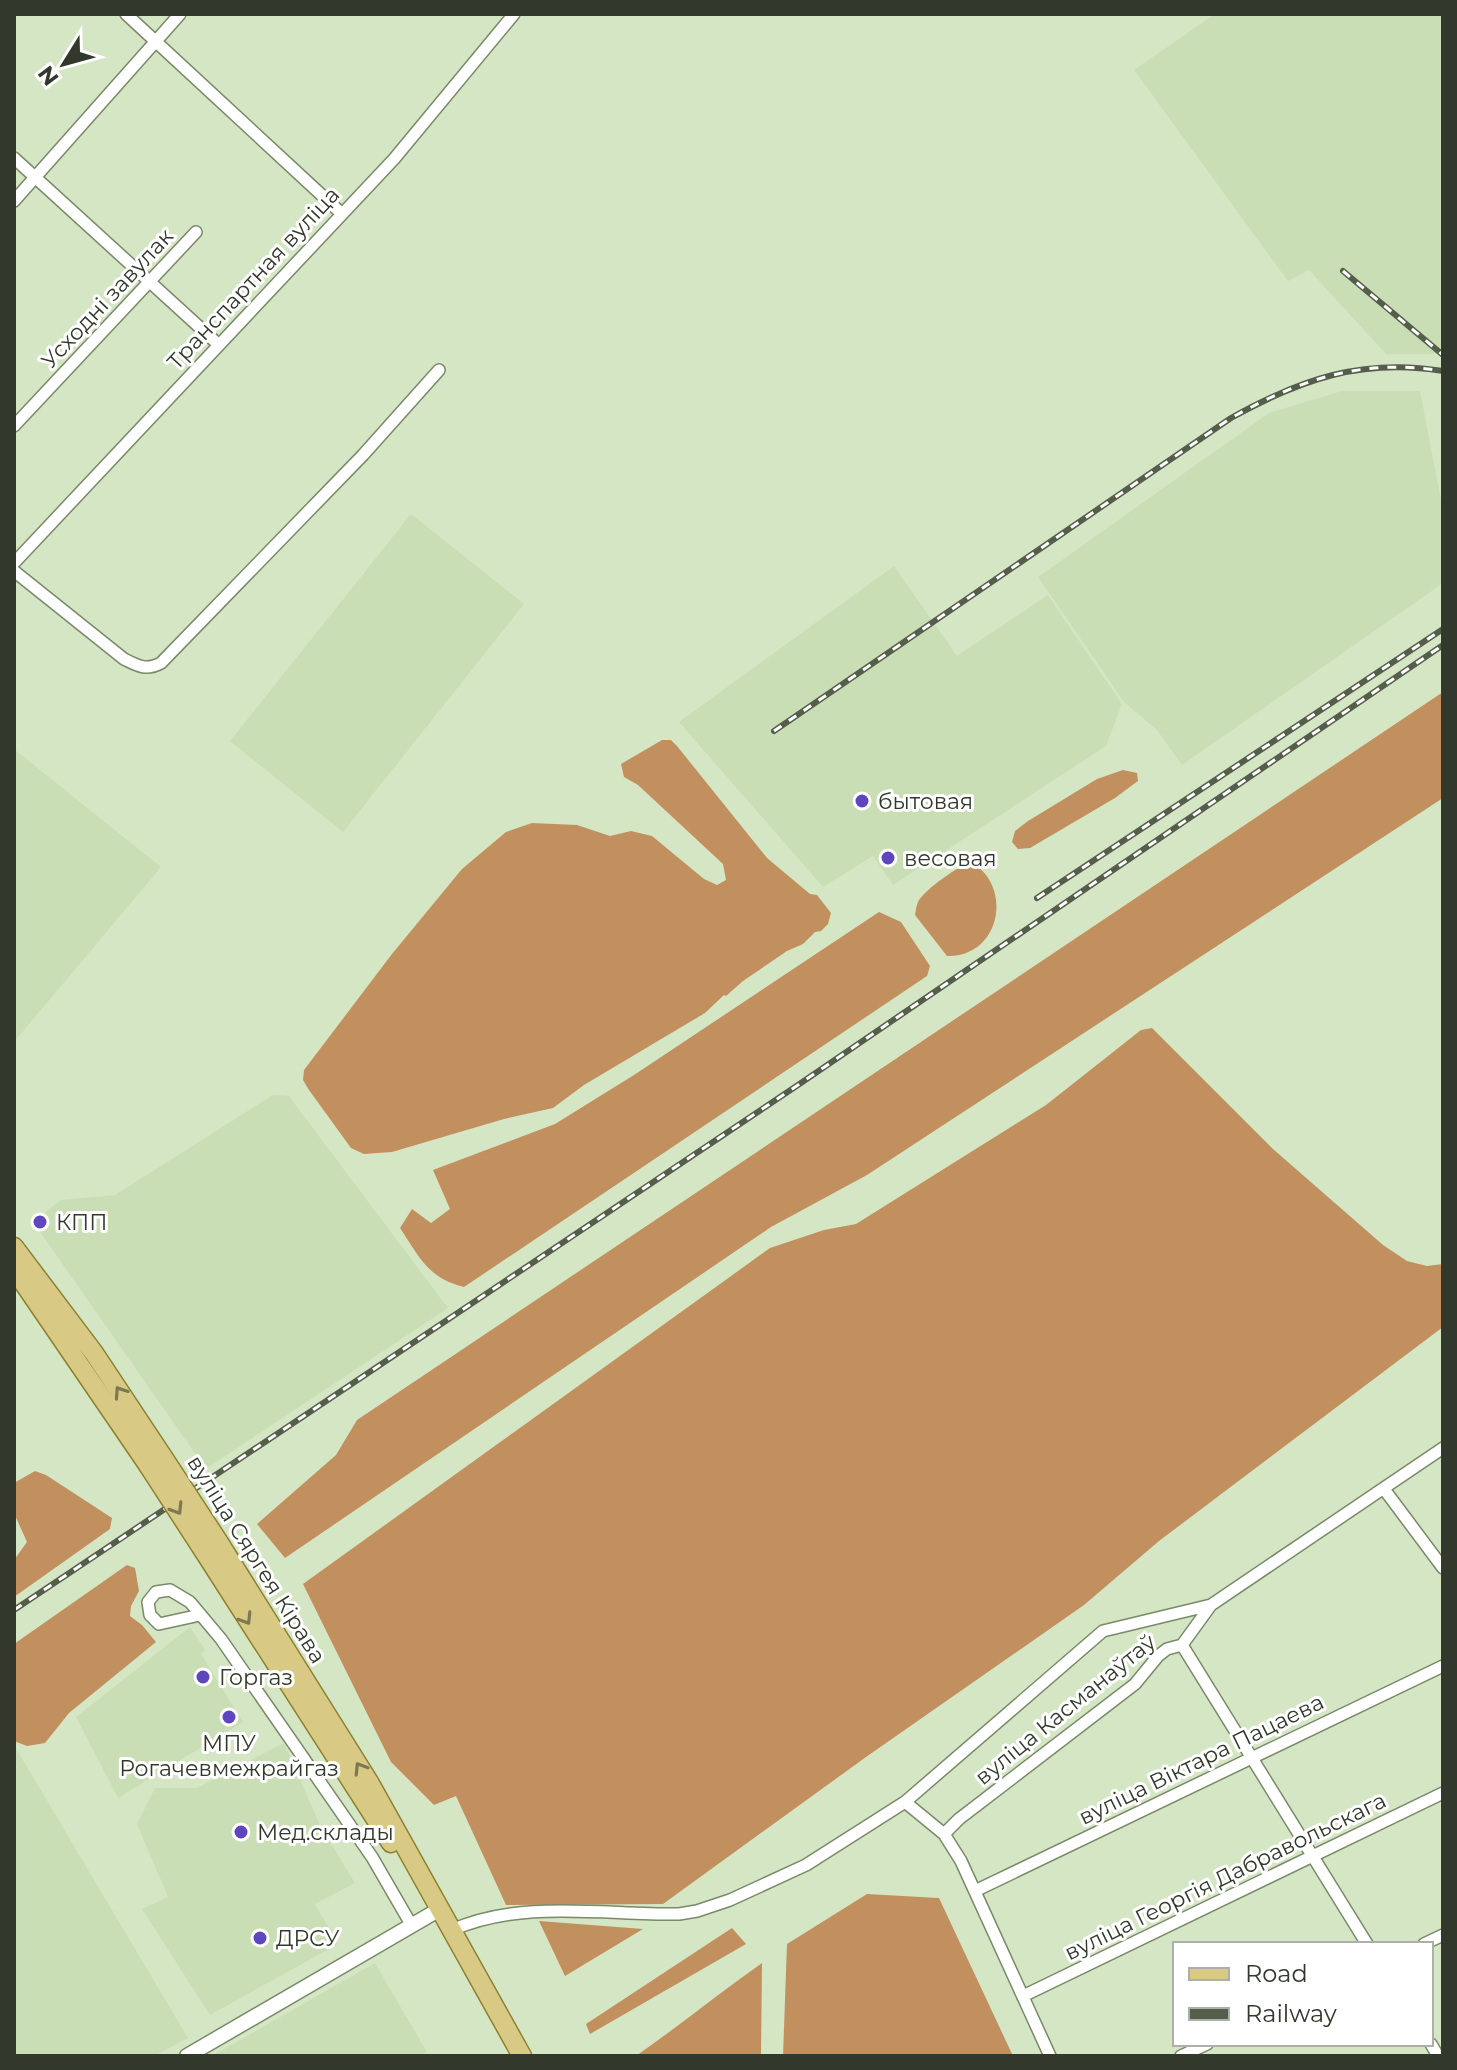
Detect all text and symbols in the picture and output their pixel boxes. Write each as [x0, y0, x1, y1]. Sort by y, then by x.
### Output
north arrow [24, 24, 104, 104]
text: N [32, 61, 65, 91]
street label: Транспартная вуліца [162, 181, 345, 375]
street label: Усходні завулак [36, 223, 179, 374]
place label: бытовая [878, 788, 973, 815]
marker: бытовая [853, 792, 871, 810]
place label: весовая [904, 845, 997, 872]
marker: весовая [879, 849, 897, 867]
place label: КПП [56, 1209, 107, 1236]
marker: КПП [31, 1213, 49, 1231]
one-way arrow [114, 1386, 129, 1400]
street label: вуліца Сяргея Кірава [182, 1450, 332, 1668]
one-way arrow [167, 1500, 182, 1515]
one-way arrow [237, 1610, 252, 1625]
street label: вуліца Касманаўтаў [970, 1628, 1162, 1791]
place label: Горгаз [219, 1664, 293, 1691]
marker: Горгаз [194, 1668, 212, 1686]
street label: вуліца Віктара Пацаева [1074, 1688, 1328, 1831]
marker: МПУ Рогачевмежрайгаз [220, 1708, 238, 1726]
place label: МПУ Рогачевмежрайгаз [119, 1730, 339, 1782]
one-way arrow [355, 1762, 370, 1777]
street label: вуліца Георгія Дабравольскага [1060, 1787, 1390, 1966]
place label: Мед.склады [257, 1819, 394, 1846]
marker: Мед.склады [232, 1823, 250, 1841]
place label: ДРСУ [276, 1925, 339, 1952]
marker: ДРСУ [251, 1929, 269, 1947]
legend [1173, 1942, 1433, 2046]
text: Road [1245, 1959, 1308, 1988]
text: Railway [1245, 1999, 1337, 2028]

